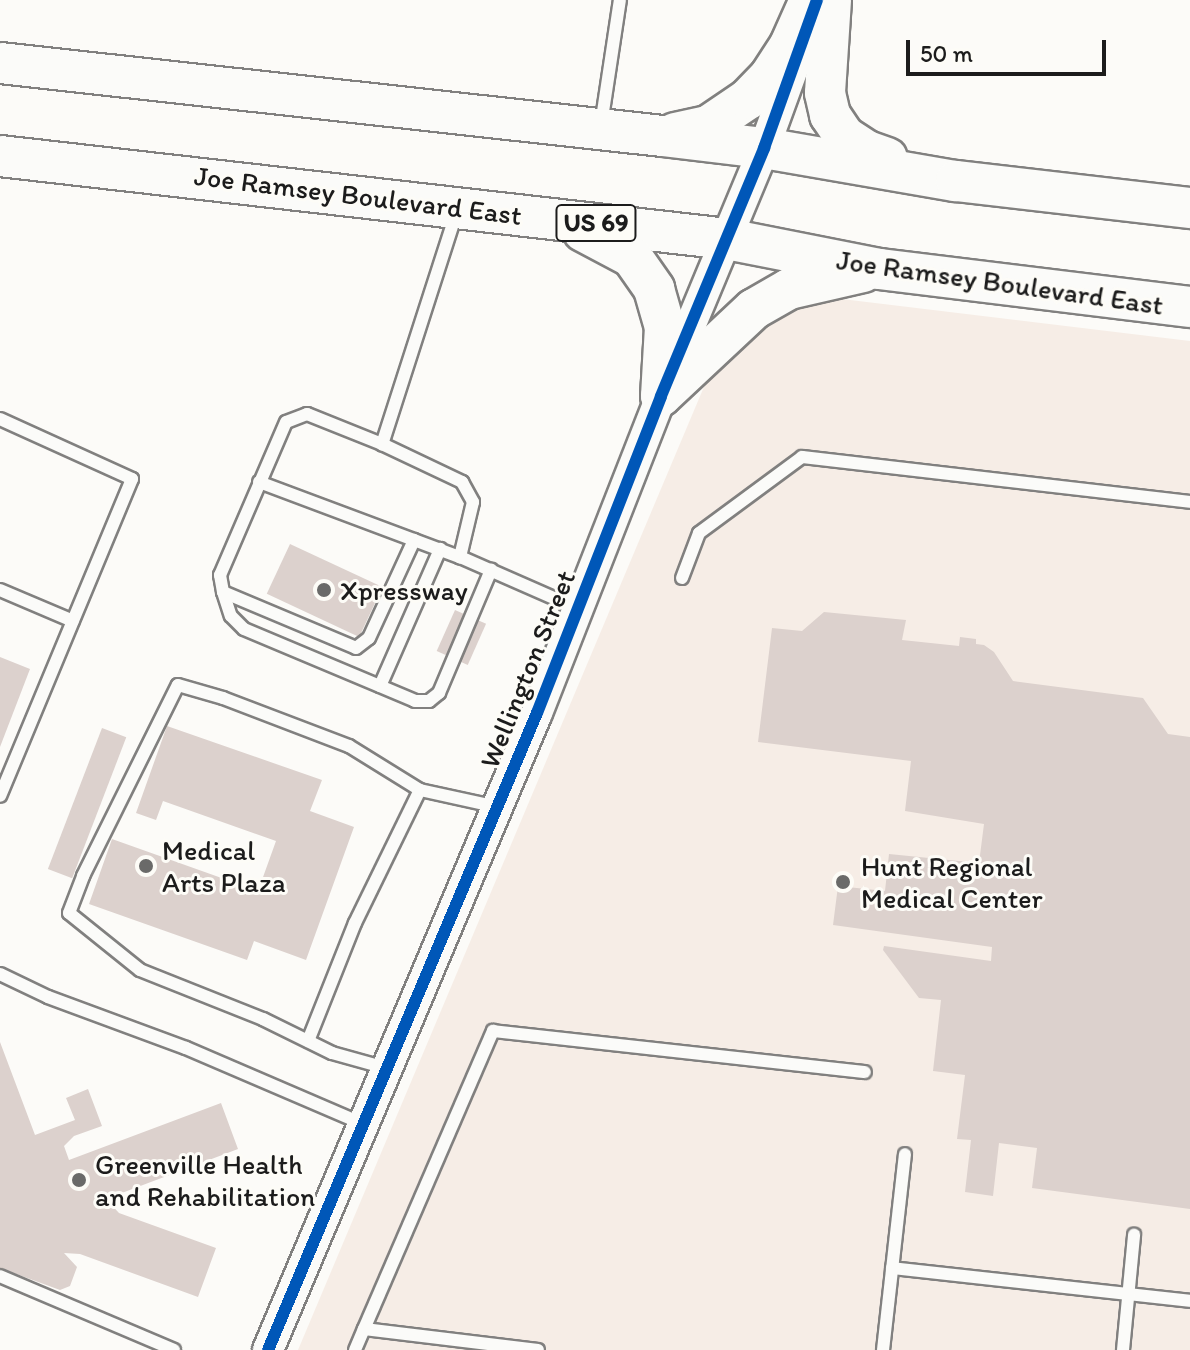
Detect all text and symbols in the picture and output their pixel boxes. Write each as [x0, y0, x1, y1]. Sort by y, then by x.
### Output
scale bar [910, 24, 1110, 74]
text: 50 m [920, 39, 973, 68]
street label: Joe Ramsey Boulevard East [192, 158, 524, 232]
road number: US 69 [554, 201, 638, 245]
street label: Joe Ramsey Boulevard East [834, 242, 1166, 322]
street label: Wellington Street [472, 565, 582, 773]
place label: Xpressway [340, 573, 468, 607]
marker: Xpressway [315, 581, 333, 599]
place label: Medical Arts Plaza [162, 833, 285, 899]
place label: Hunt Regional Medical Center [861, 849, 1043, 915]
marker: Medical Arts Plaza [137, 857, 155, 875]
marker: Hunt Regional Medical Center [832, 871, 854, 893]
place label: Greenville Health and Rehabilitation [95, 1147, 314, 1213]
marker: Greenville Health and Rehabilitation [70, 1171, 88, 1189]

